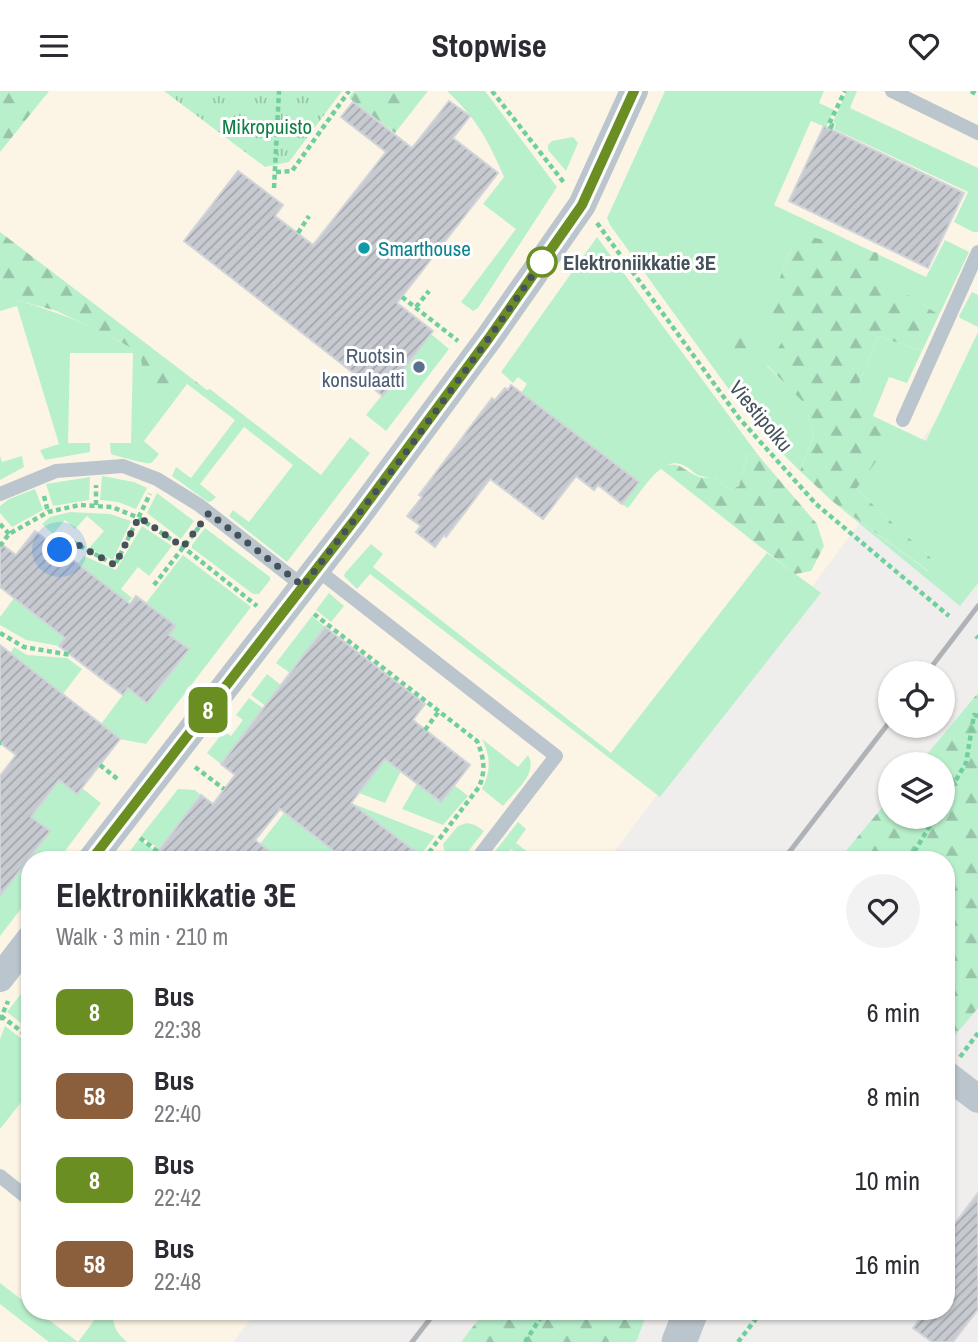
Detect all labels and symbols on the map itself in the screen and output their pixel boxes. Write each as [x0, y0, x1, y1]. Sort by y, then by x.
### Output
park label: Mikropuisto [222, 112, 312, 141]
place label: Smarthouse [378, 234, 471, 263]
marker: Smarthouse [356, 240, 372, 256]
marker: Elektroniikkatie 3E [527, 247, 557, 277]
place label: Elektroniikkatie 3E [563, 248, 716, 277]
place label: Ruotsin konsulaatti [322, 341, 405, 394]
marker: Ruotsin konsulaatti [411, 359, 427, 375]
street label: Viestipolku [723, 374, 799, 458]
your location [42, 532, 77, 567]
line badge: 8 [185, 687, 231, 733]

